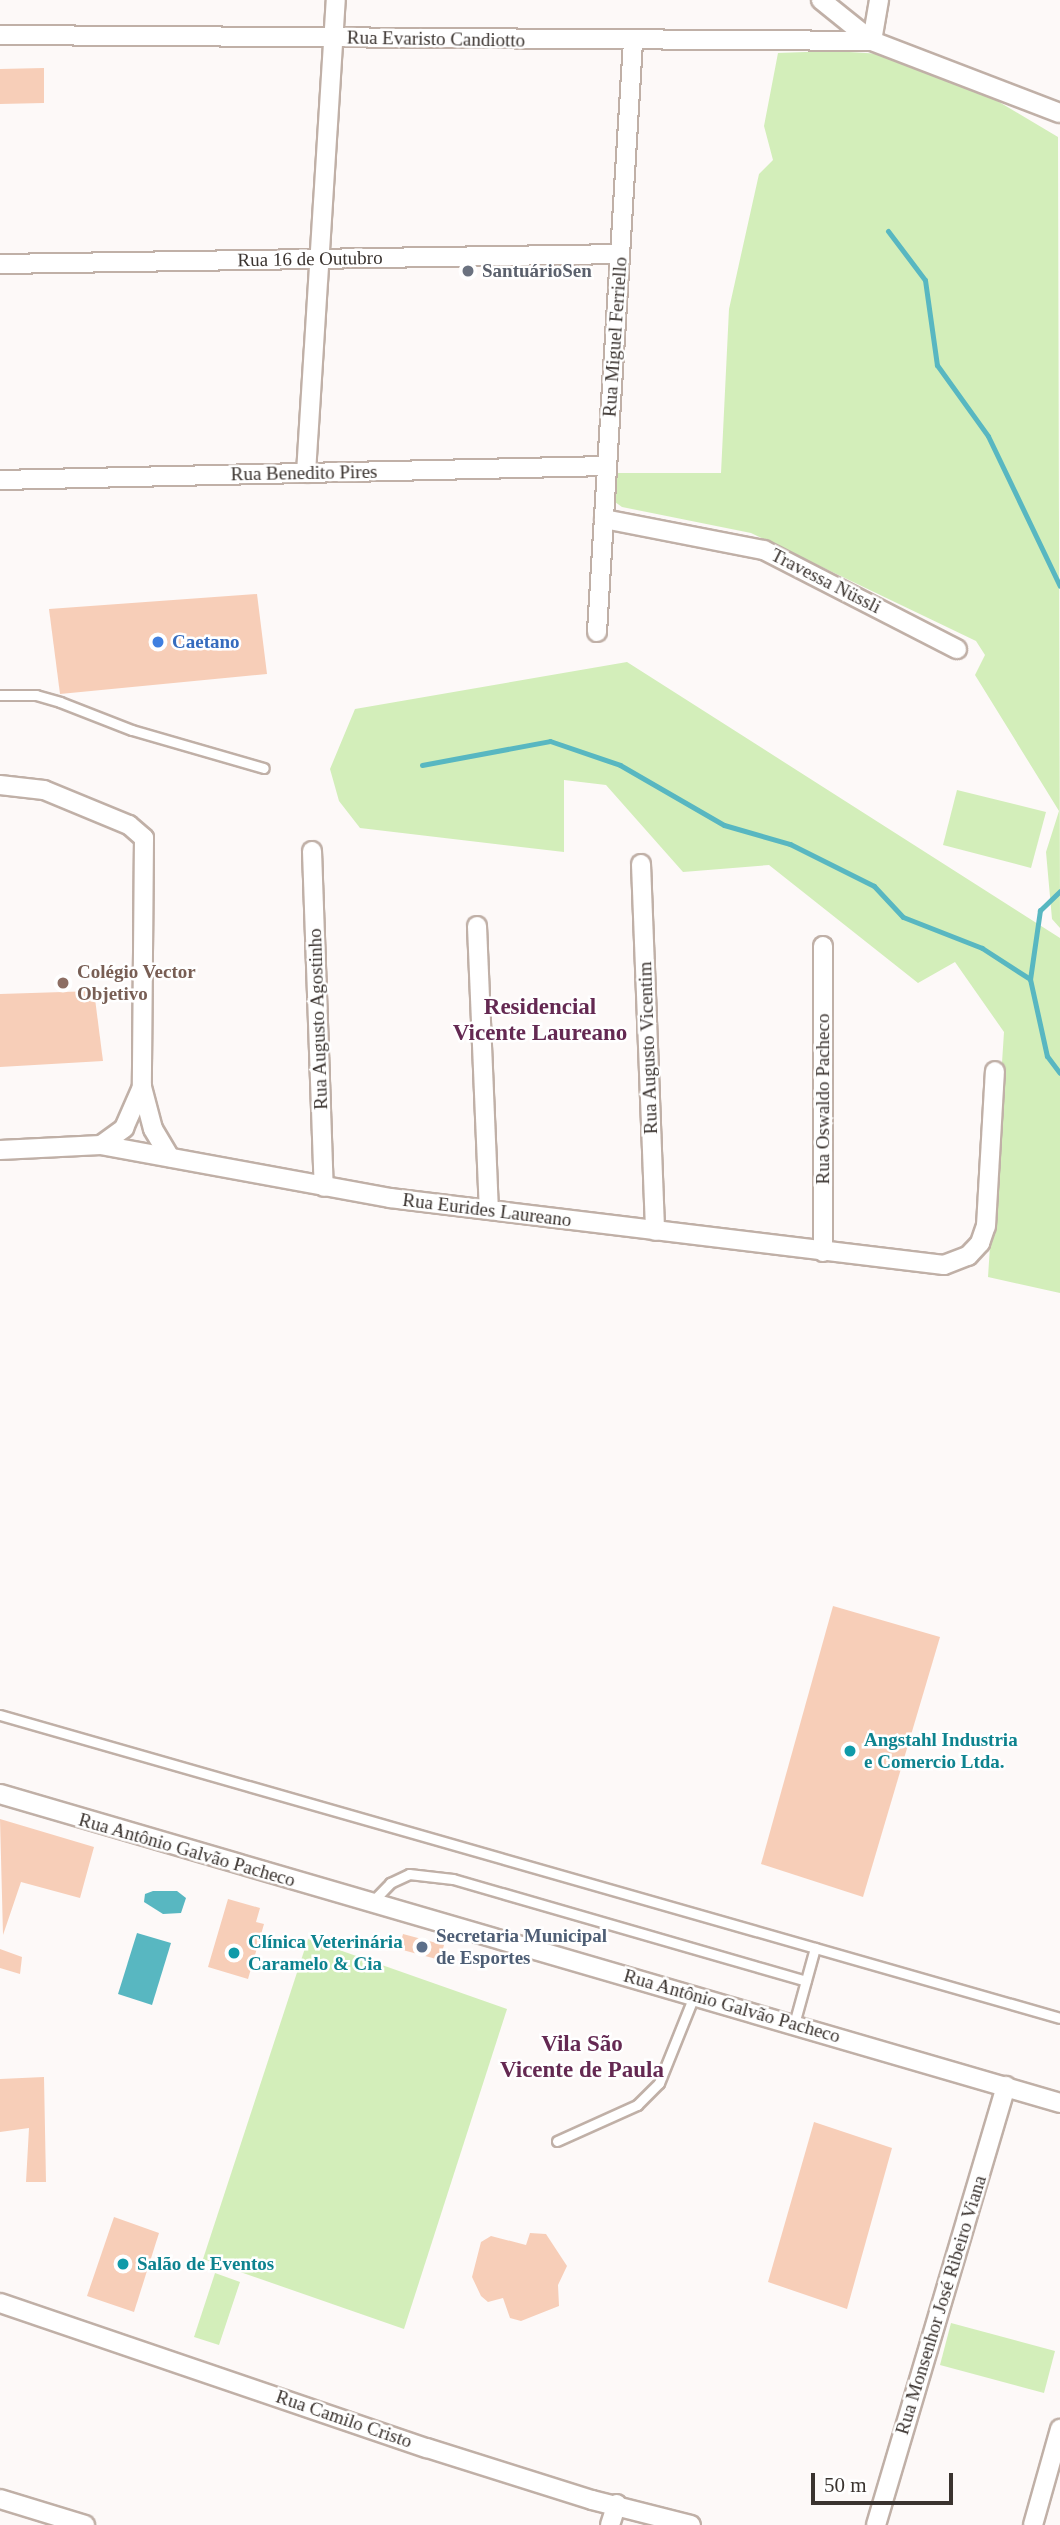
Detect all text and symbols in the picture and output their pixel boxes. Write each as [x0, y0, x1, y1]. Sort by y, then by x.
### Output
street label: Rua Evaristo Candiotto [347, 26, 525, 52]
street label: Rua 16 de Outubro [237, 246, 383, 272]
street label: Rua Miguel Ferriello [598, 256, 632, 418]
place label: SantuárioSen [482, 260, 592, 282]
marker: SantuárioSen [460, 263, 476, 279]
street label: Rua Benedito Pires [230, 460, 378, 486]
street label: Travessa Nüssli [767, 544, 885, 618]
place label: Caetano [172, 631, 240, 653]
marker: Caetano [150, 634, 166, 650]
street label: Rua Augusto Agostinho [303, 927, 333, 1111]
place label: Colégio Vector Objetivo [77, 961, 196, 1005]
street label: Rua Augusto Vicentim [634, 961, 662, 1135]
marker: Colégio Vector Objetivo [55, 975, 71, 991]
district label: Residencial Vicente Laureano [453, 993, 627, 1047]
street label: Rua Oswaldo Pacheco [812, 1014, 834, 1184]
street label: Rua Eurides Laureano [401, 1188, 573, 1232]
place label: Angstahl Industria e Comercio Ltda. [864, 1729, 1018, 1773]
marker: Angstahl Industria e Comercio Ltda. [842, 1743, 858, 1759]
street label: Rua Antônio Galvão Pacheco [76, 1808, 298, 1892]
place label: Secretaria Municipal de Esportes [436, 1925, 607, 1969]
place label: Clínica Veterinária Caramelo & Cia [248, 1931, 403, 1975]
marker: Secretaria Municipal de Esportes [414, 1939, 430, 1955]
marker: Clínica Veterinária Caramelo & Cia [226, 1945, 242, 1961]
street label: Rua Antônio Galvão Pacheco [621, 1964, 843, 2048]
district label: Vila São Vicente de Paula [500, 2030, 664, 2084]
street label: Rua Monsenhor José Ribeiro Viana [891, 2173, 991, 2437]
place label: Salão de Eventos [137, 2253, 274, 2275]
marker: Salão de Eventos [115, 2256, 131, 2272]
street label: Rua Camilo Cristo [273, 2385, 415, 2453]
scale bar [815, 2458, 957, 2502]
text: 50 m [824, 2473, 867, 2497]

